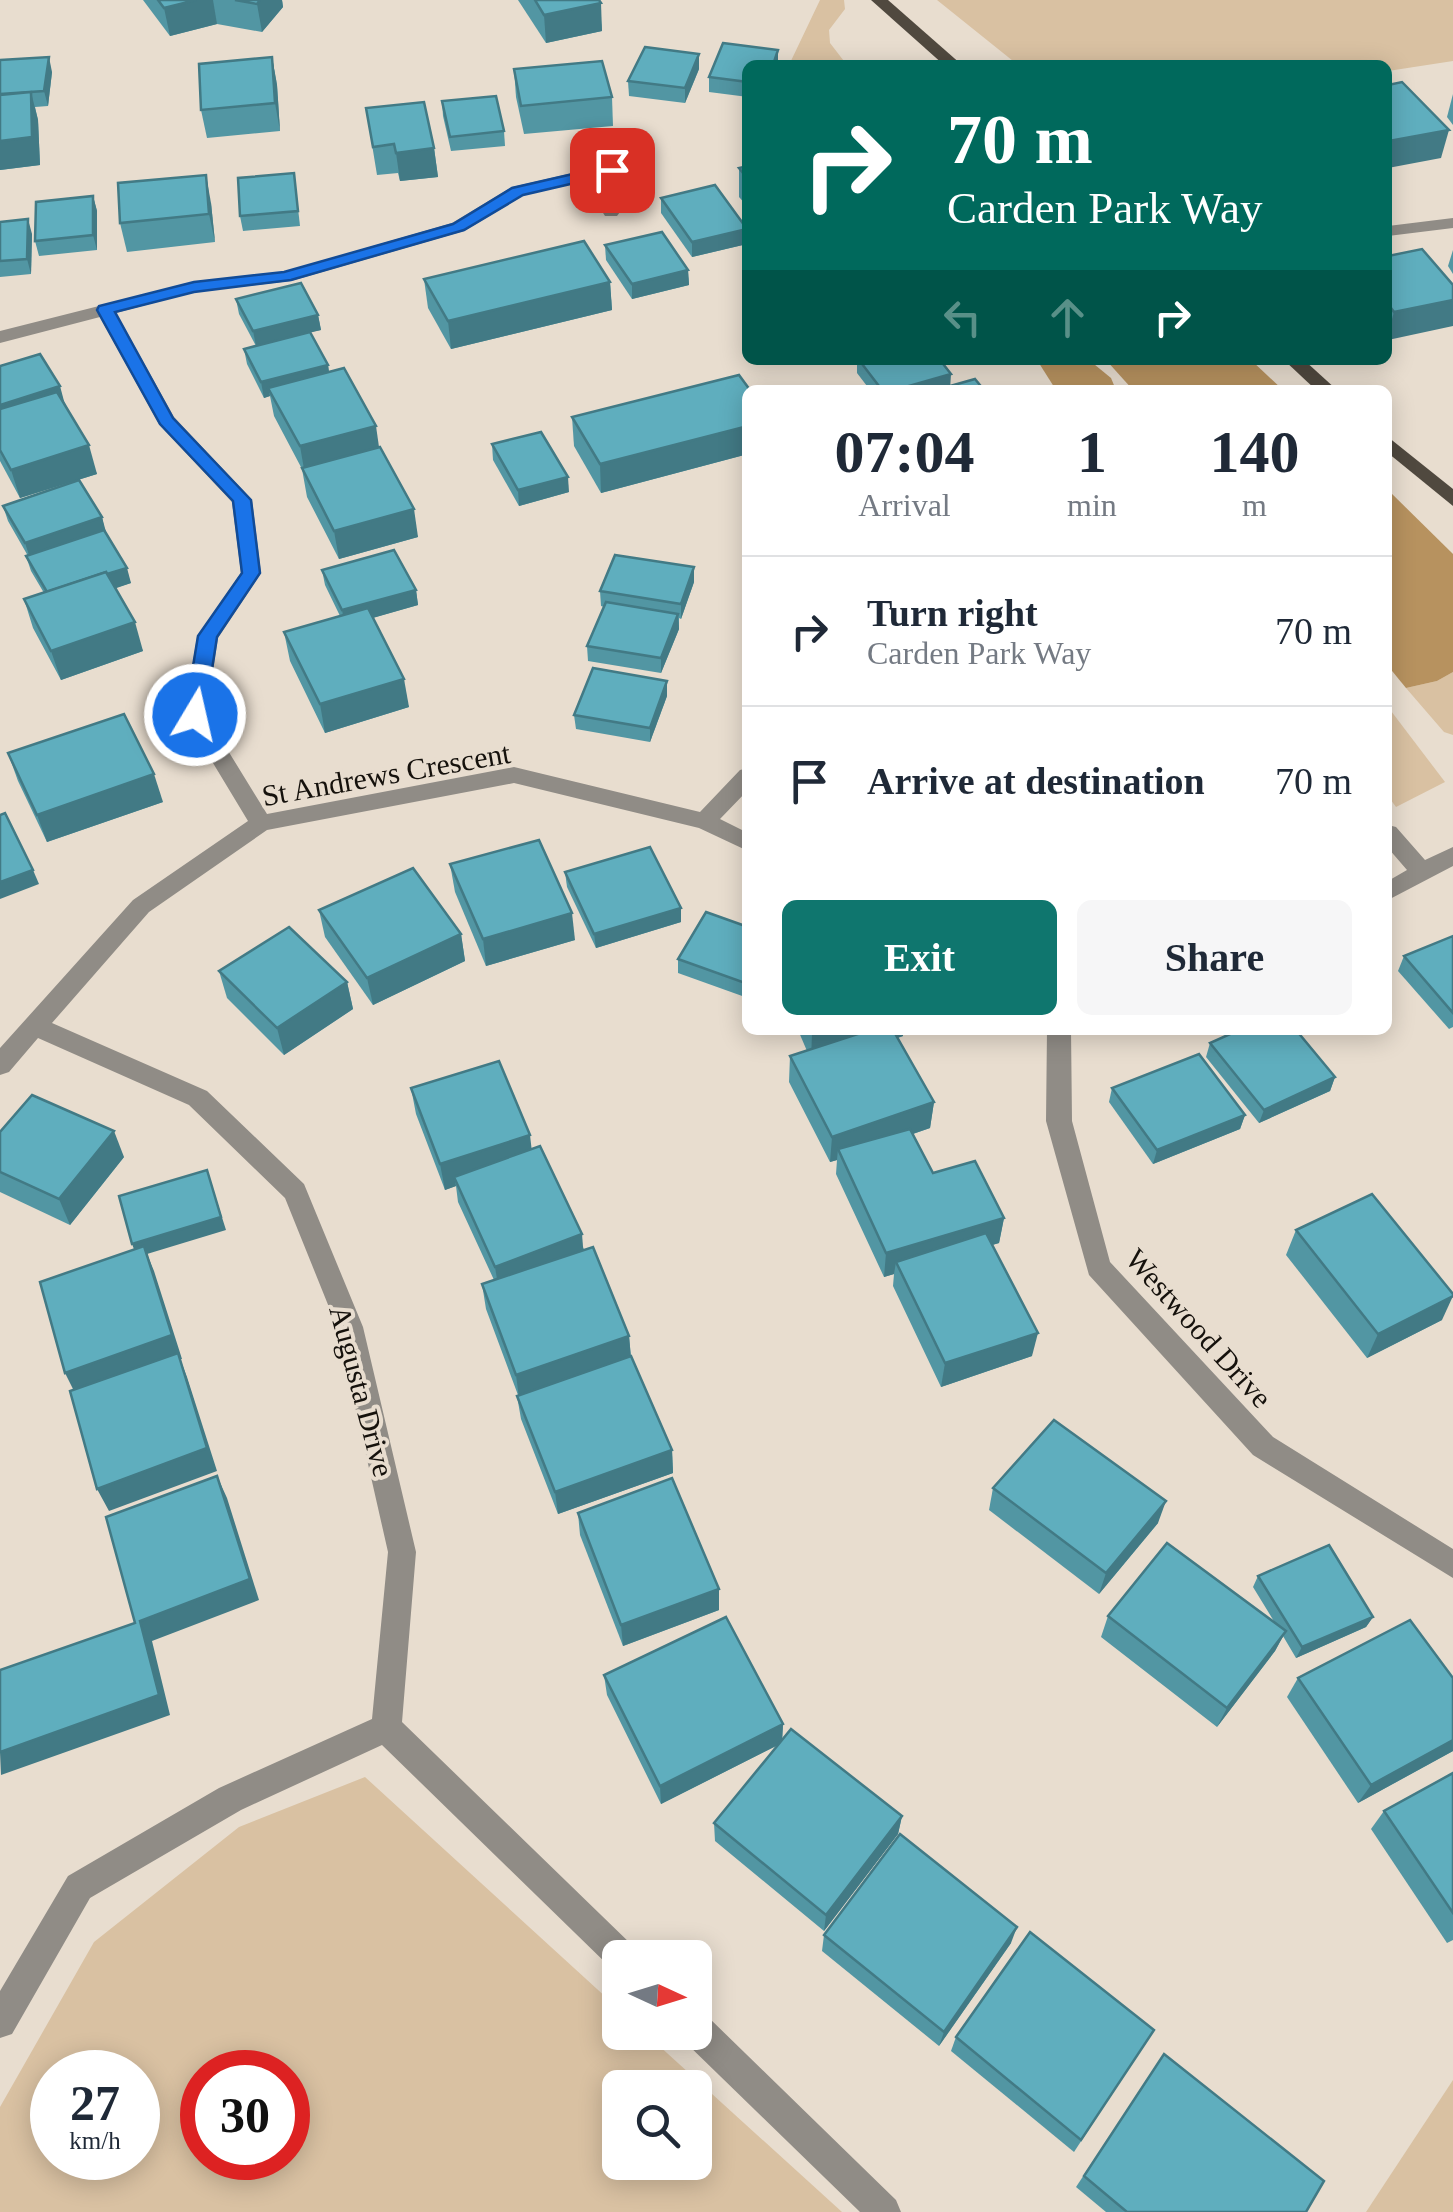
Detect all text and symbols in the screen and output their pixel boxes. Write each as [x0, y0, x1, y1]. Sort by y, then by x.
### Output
icon: right [782, 100, 912, 230]
text: 70 m [947, 101, 1093, 178]
pin [570, 128, 655, 213]
icon: arrive [585, 143, 640, 198]
text: Carden Park Way [947, 183, 1262, 233]
icon: left [935, 290, 990, 345]
icon: ahead [1040, 290, 1095, 345]
icon: right [1145, 290, 1200, 345]
text: 07:04 [835, 419, 975, 485]
text: 1 [1077, 419, 1107, 485]
text: 140 [1209, 419, 1299, 485]
text: Arrival [858, 487, 951, 523]
text: min [1067, 487, 1117, 523]
text: m [1242, 487, 1267, 523]
text: Turn right [867, 592, 1038, 634]
icon: right [782, 604, 837, 659]
text: 70 m [1275, 610, 1352, 652]
text: Carden Park Way [867, 635, 1091, 671]
position arrow [143, 663, 247, 767]
street label: St Andrews Crescent [259, 736, 513, 812]
icon: arrive [782, 754, 837, 809]
text: Arrive at destination [867, 760, 1205, 802]
text: 70 m [1275, 760, 1352, 802]
button: Exit [782, 900, 1057, 1015]
button: Share [1077, 900, 1352, 1015]
street label: Westwood Drive [1119, 1242, 1279, 1414]
street label: Augusta Drive [323, 1302, 401, 1480]
north arrow [602, 1940, 712, 2050]
map controls [602, 1940, 712, 2180]
speed limit sign: 30 [180, 2050, 310, 2180]
button: search [602, 2070, 712, 2180]
text: 27 [70, 2075, 120, 2131]
text: km/h [69, 2127, 121, 2154]

